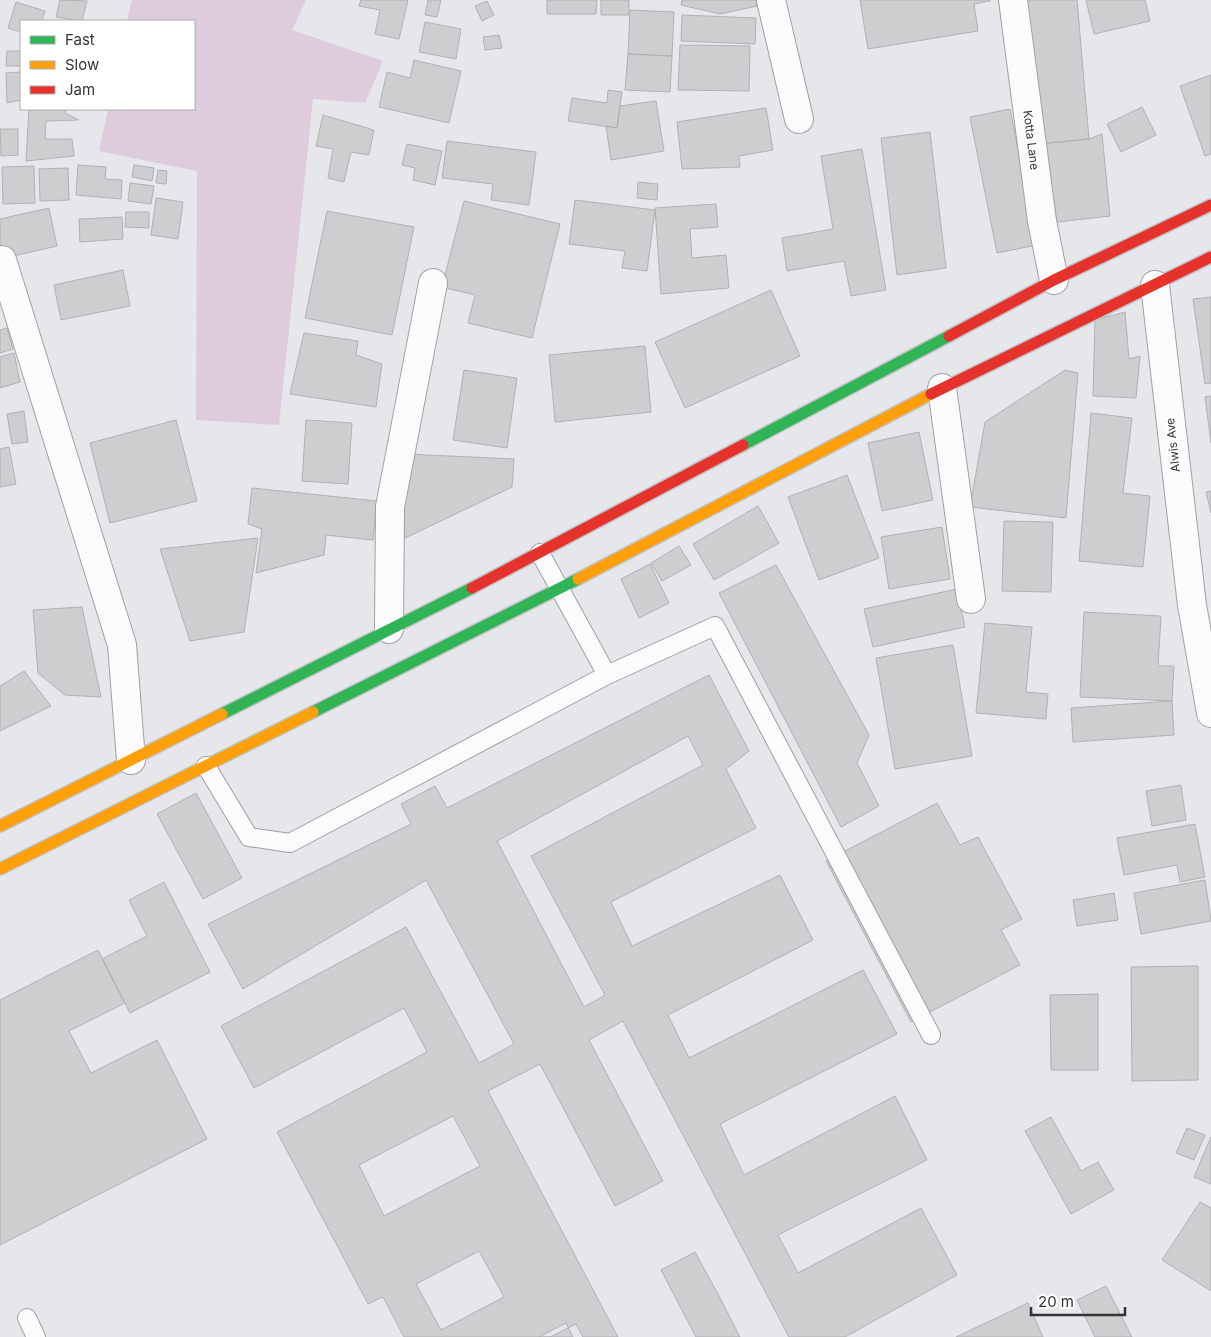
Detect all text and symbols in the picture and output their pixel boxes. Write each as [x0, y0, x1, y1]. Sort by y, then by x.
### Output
legend [20, 20, 195, 110]
text: Fast [65, 30, 95, 49]
text: Slow [65, 55, 99, 74]
text: Jam [65, 80, 95, 99]
street label: Kotta Lane [1020, 109, 1043, 171]
street label: Alwis Ave [1162, 417, 1183, 473]
scale bar [1031, 1284, 1125, 1316]
text: 20 m [1038, 1292, 1074, 1311]

